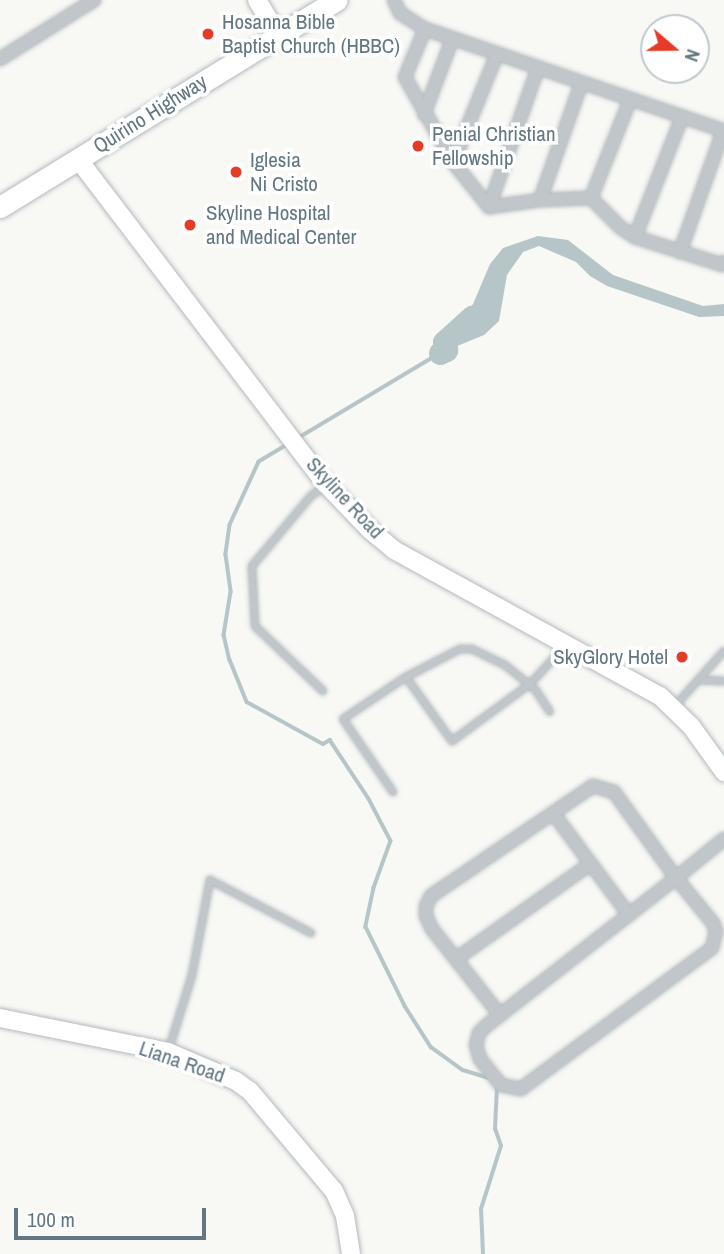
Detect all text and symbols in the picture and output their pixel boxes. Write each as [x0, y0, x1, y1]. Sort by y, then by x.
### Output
place label: Hosanna Bible Baptist Church (HBBC) [222, 9, 400, 59]
north arrow [640, 14, 710, 84]
marker: Hosanna Bible Baptist Church (HBBC) [200, 26, 216, 42]
text: N [679, 46, 707, 65]
street label: Quirino Highway [89, 69, 211, 159]
place label: Penial Christian Fellowship [432, 121, 555, 171]
marker: Penial Christian Fellowship [410, 138, 426, 154]
place label: Iglesia Ni Cristo [250, 147, 318, 197]
marker: Iglesia Ni Cristo [228, 164, 244, 180]
place label: Skyline Hospital and Medical Center [206, 200, 356, 250]
marker: Skyline Hospital and Medical Center [180, 215, 200, 235]
street label: Skyline Road [301, 452, 389, 544]
place label: SkyGlory Hotel [553, 644, 668, 670]
marker: SkyGlory Hotel [674, 649, 690, 665]
street label: Liana Road [136, 1036, 228, 1088]
scale bar [18, 1194, 210, 1238]
text: 100 m [27, 1205, 75, 1234]

